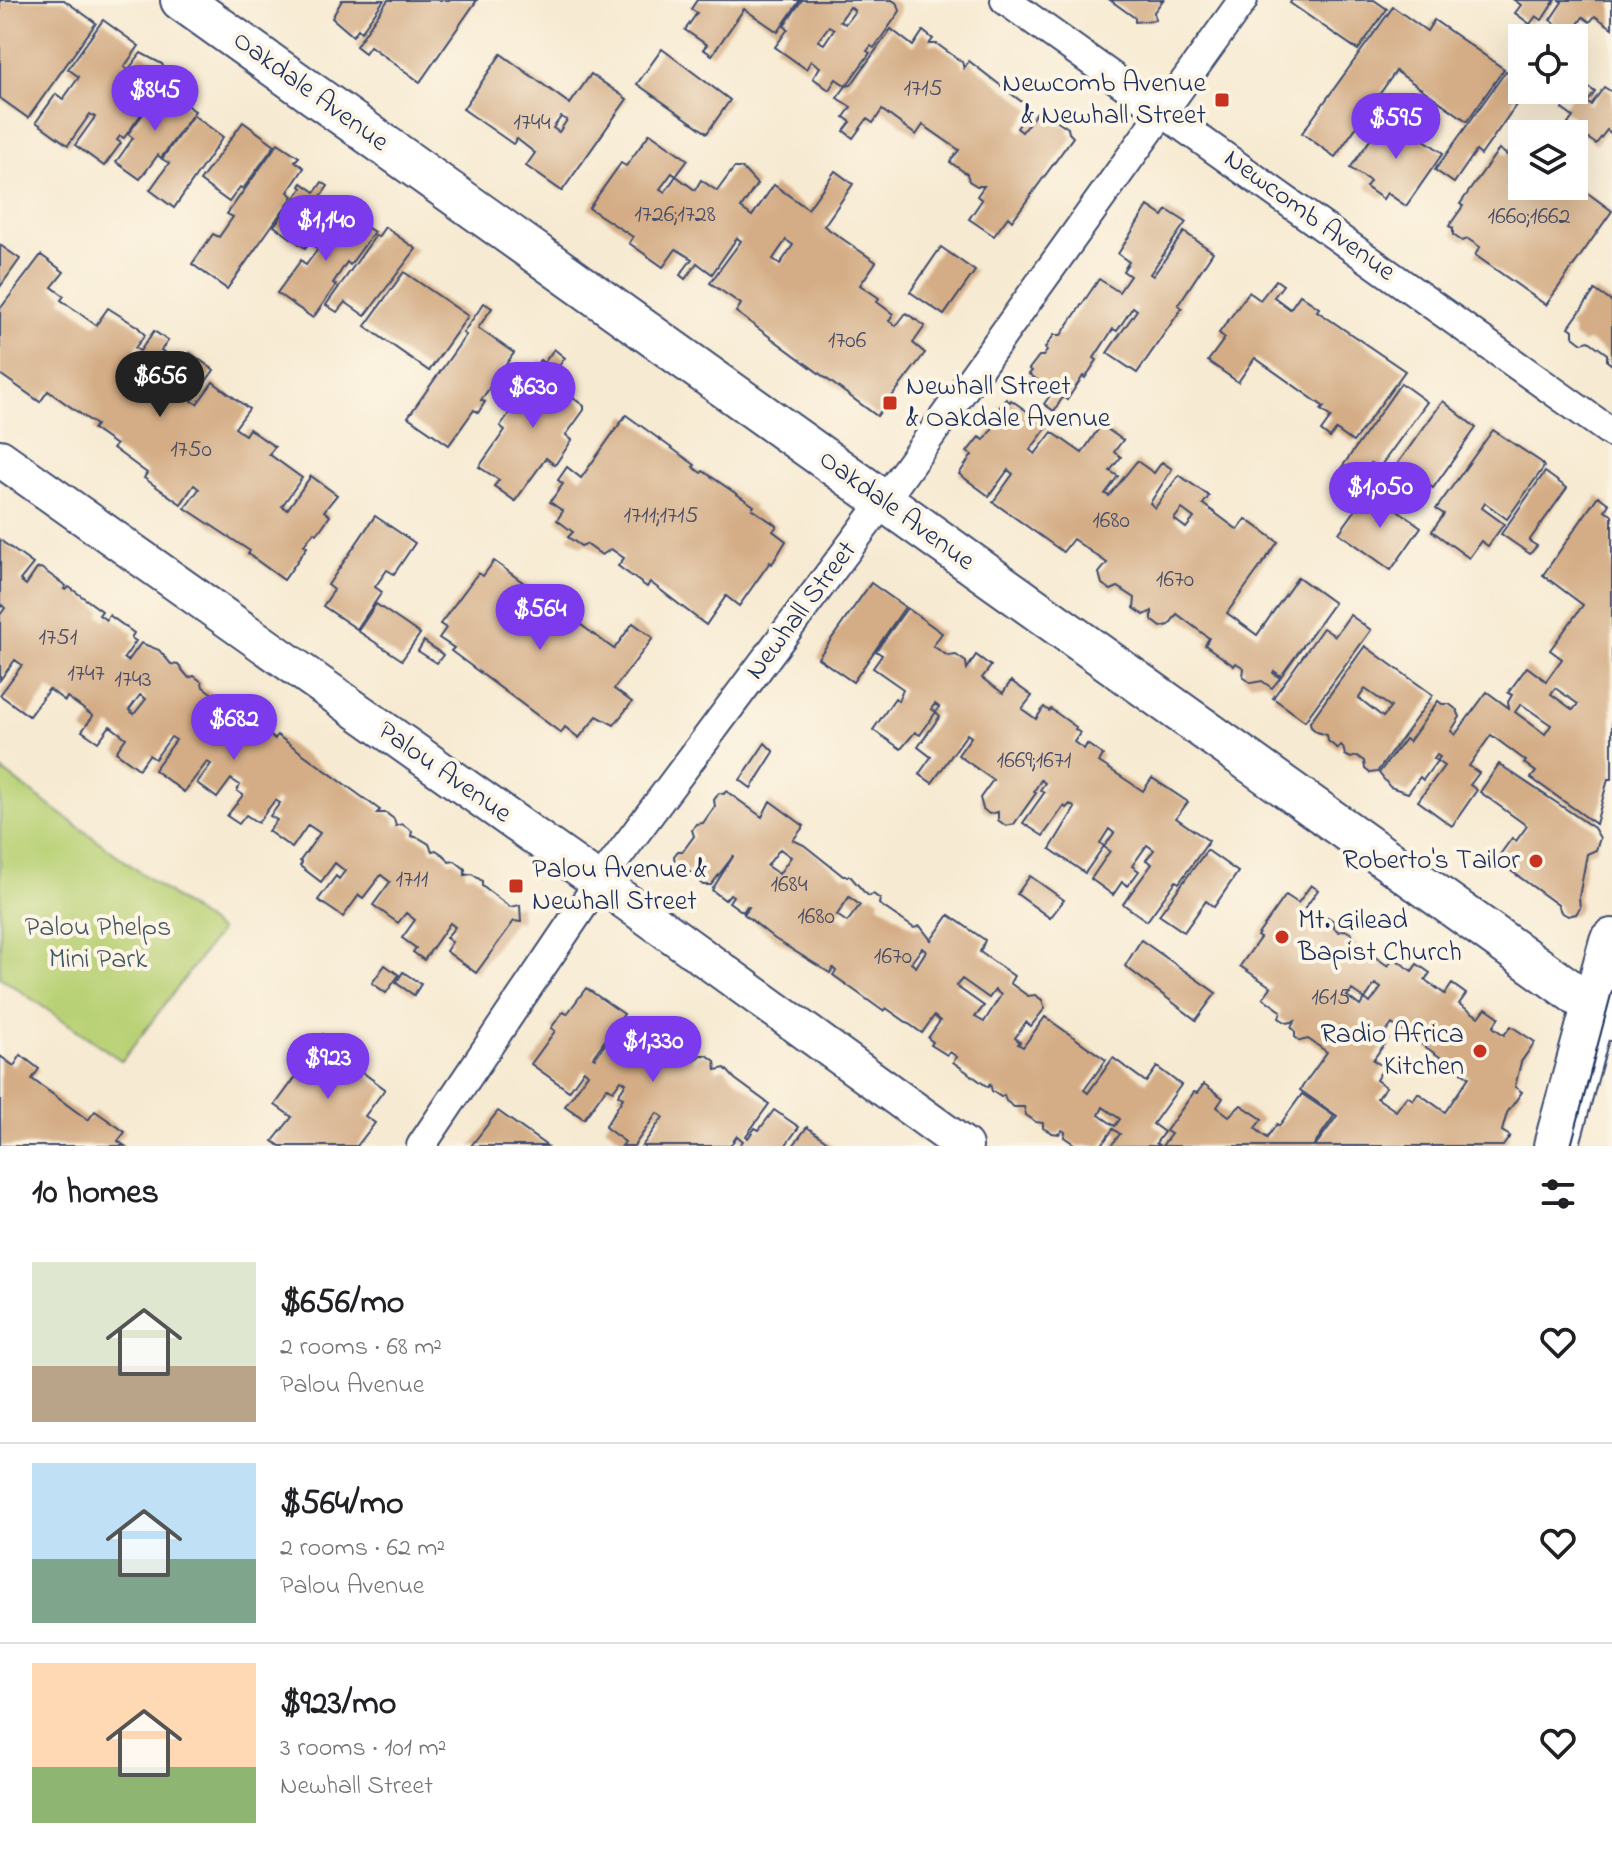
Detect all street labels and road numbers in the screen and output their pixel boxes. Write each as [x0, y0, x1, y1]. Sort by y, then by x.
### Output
street label: Oakdale Avenue [223, 21, 397, 163]
street label: Newcomb Avenue [1215, 140, 1404, 293]
street label: Oakdale Avenue [809, 440, 983, 582]
street label: Newhall Street [736, 533, 868, 689]
street label: Palou Avenue [369, 712, 520, 835]

